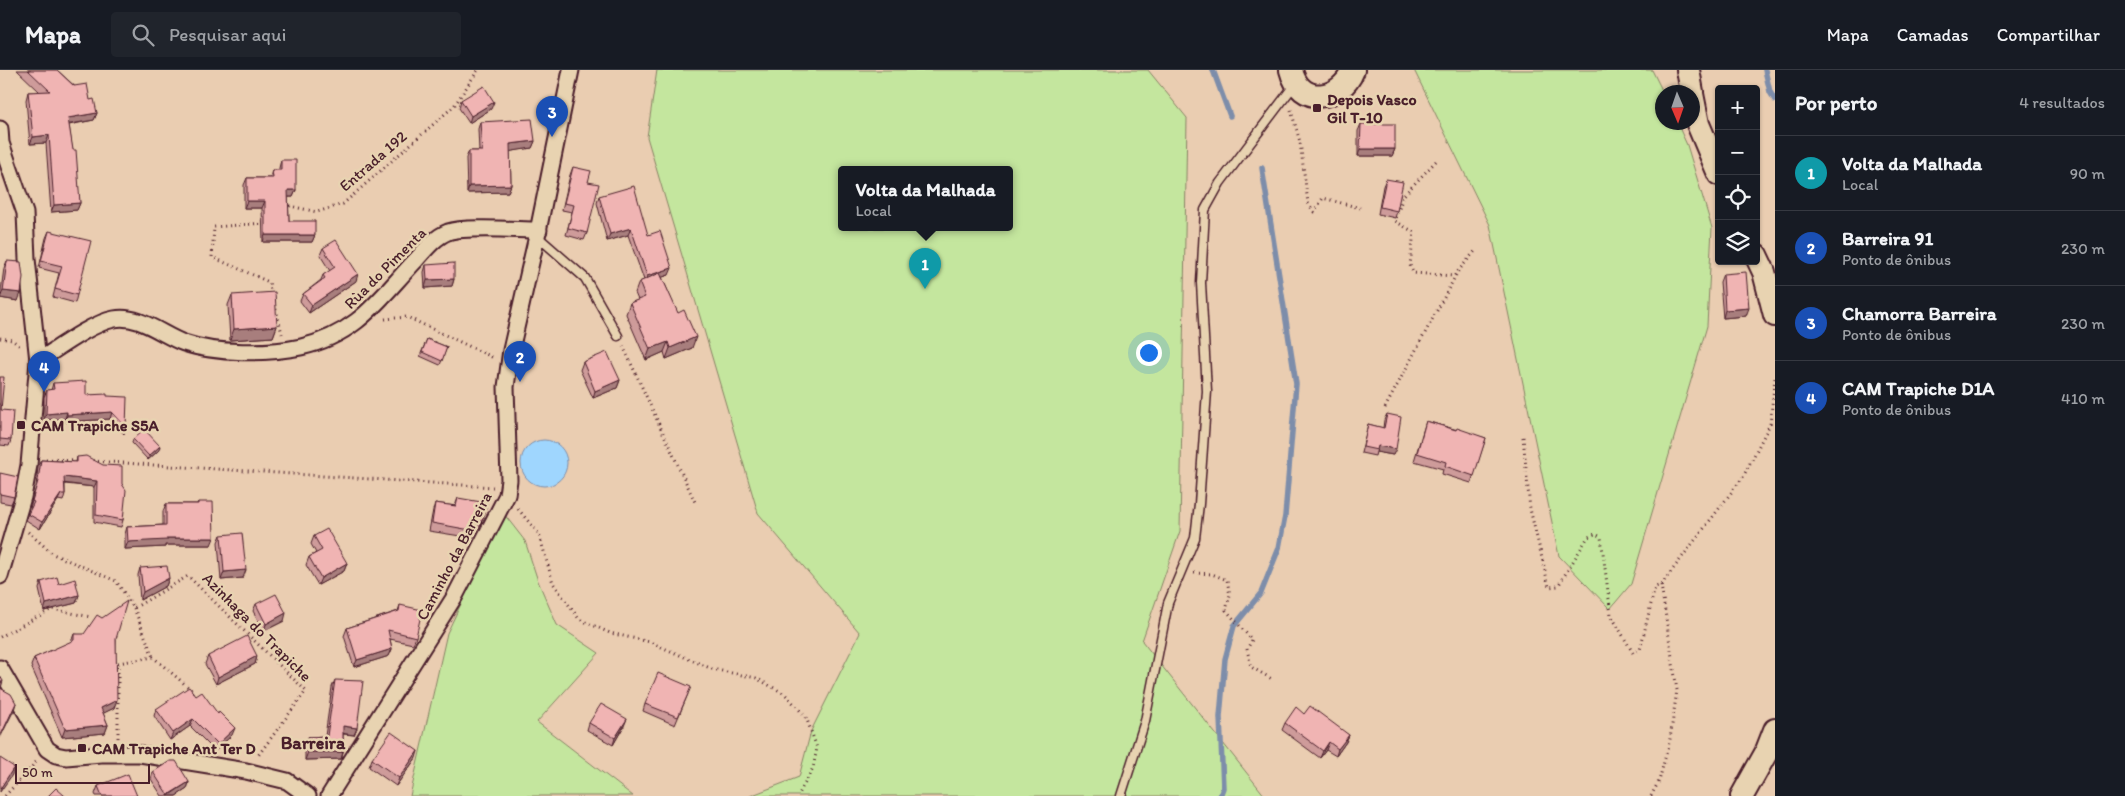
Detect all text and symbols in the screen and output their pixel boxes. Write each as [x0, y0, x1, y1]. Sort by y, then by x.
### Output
search box [111, 12, 461, 57]
text: Mapa [25, 20, 81, 49]
icon: search [129, 21, 157, 49]
text: Pesquisar aqui [169, 23, 286, 46]
text: Mapa [1827, 24, 1869, 46]
text: Camadas [1897, 24, 1969, 46]
text: Compartilhar [1997, 24, 2100, 46]
north arrow [1655, 85, 1700, 130]
map controls [1715, 85, 1760, 265]
button: + [1715, 85, 1760, 130]
place label: Depois Vasco Gil T-10 [1327, 90, 1417, 127]
text: Por perto [1795, 90, 1877, 115]
text: 4 resultados [2019, 93, 2105, 112]
pin: 3 [536, 96, 568, 137]
marker: Depois Vasco Gil T-10 [1311, 102, 1323, 114]
street label: Entrada 192 [335, 126, 411, 195]
button: − [1715, 130, 1760, 175]
text: Volta da Malhada [1842, 152, 1982, 175]
text: 1 [1807, 164, 1815, 183]
text: 90 m [2070, 164, 2105, 183]
popup [838, 166, 1013, 231]
button: locate [1715, 175, 1760, 220]
text: Local [1842, 175, 1878, 194]
text: Volta da Malhada [855, 178, 996, 201]
text: Local [855, 201, 892, 220]
button: layers [1715, 220, 1760, 265]
street label: Rùa do Pimenta [340, 223, 430, 313]
text: Barreira 91 [1842, 227, 1933, 250]
text: 2 [1807, 239, 1815, 258]
text: 230 m [2061, 239, 2105, 258]
pin: 1 [909, 248, 941, 289]
text: Ponto de ônibus [1842, 250, 1951, 269]
text: Chamorra Barreira [1842, 302, 1997, 325]
text: 3 [1807, 314, 1815, 333]
text: 230 m [2061, 314, 2105, 333]
text: Ponto de ônibus [1842, 325, 1951, 344]
your location [1136, 340, 1162, 366]
pin: 2 [504, 341, 536, 382]
pin: 4 [28, 351, 60, 392]
text: CAM Trapiche D1A [1842, 377, 1994, 400]
text: 4 [1806, 389, 1816, 408]
text: 410 m [2061, 389, 2105, 408]
text: Ponto de ônibus [1842, 400, 1951, 419]
place label: CAM Trapiche S5A [31, 416, 160, 436]
marker: CAM Trapiche S5A [15, 419, 27, 431]
street label: Caminho da Barreira [412, 489, 496, 623]
street label: Azinhaga do Trapiche [199, 569, 315, 685]
district label: Barreira [281, 732, 346, 754]
place label: CAM Trapiche Ant Ter D [92, 739, 256, 759]
marker: CAM Trapiche Ant Ter D [76, 742, 88, 754]
scale bar [15, 761, 150, 784]
text: 50 m [22, 764, 53, 781]

